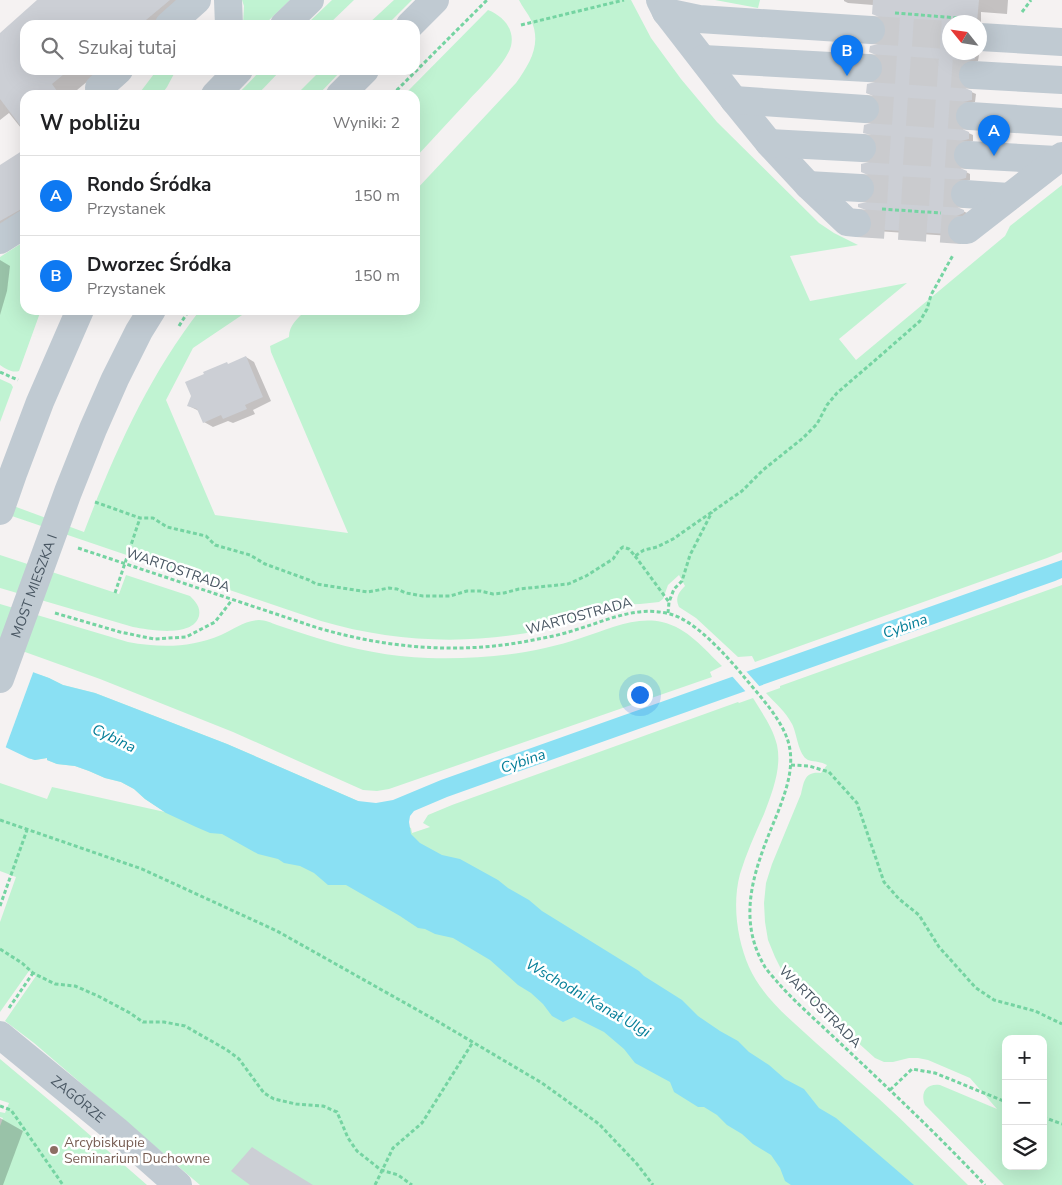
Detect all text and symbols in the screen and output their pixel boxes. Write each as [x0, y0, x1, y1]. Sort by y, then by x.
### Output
north arrow [942, 15, 987, 60]
search box [20, 20, 420, 75]
icon: search [38, 34, 66, 62]
text: Szukaj tutaj [78, 35, 177, 61]
pin: B [831, 35, 863, 76]
text: W pobliżu [40, 109, 141, 137]
text: Wyniki: 2 [333, 112, 400, 134]
pin: A [978, 115, 1010, 156]
text: Rondo Śródka [87, 172, 211, 198]
text: A [50, 185, 62, 207]
text: 150 m [353, 185, 400, 207]
text: Przystanek [87, 198, 165, 220]
text: Dworzec Śródka [87, 252, 231, 278]
text: B [50, 265, 62, 287]
text: 150 m [353, 265, 400, 287]
text: Przystanek [87, 278, 165, 300]
street label: MOST MIESZKA I [6, 531, 61, 641]
street label: WARTOSTRADA [123, 543, 233, 597]
street label: WARTOSTRADA [524, 593, 634, 639]
water label: Cybina [880, 609, 930, 643]
your location [627, 682, 653, 708]
water label: Cybina [89, 719, 139, 757]
water label: Cybina [498, 744, 548, 778]
water label: Wschodni Kanał Ulgi [522, 954, 654, 1042]
street label: WARTOSTRADA [775, 962, 865, 1052]
map controls [1002, 1035, 1047, 1170]
button: + [1002, 1035, 1047, 1080]
street label: ZAGÓRZE [47, 1071, 109, 1127]
button: − [1002, 1080, 1047, 1125]
button: layers [1002, 1125, 1047, 1170]
place label: Arcybiskupie Seminarium Duchowne [64, 1133, 210, 1168]
marker: Arcybiskupie Seminarium Duchowne [48, 1144, 60, 1156]

